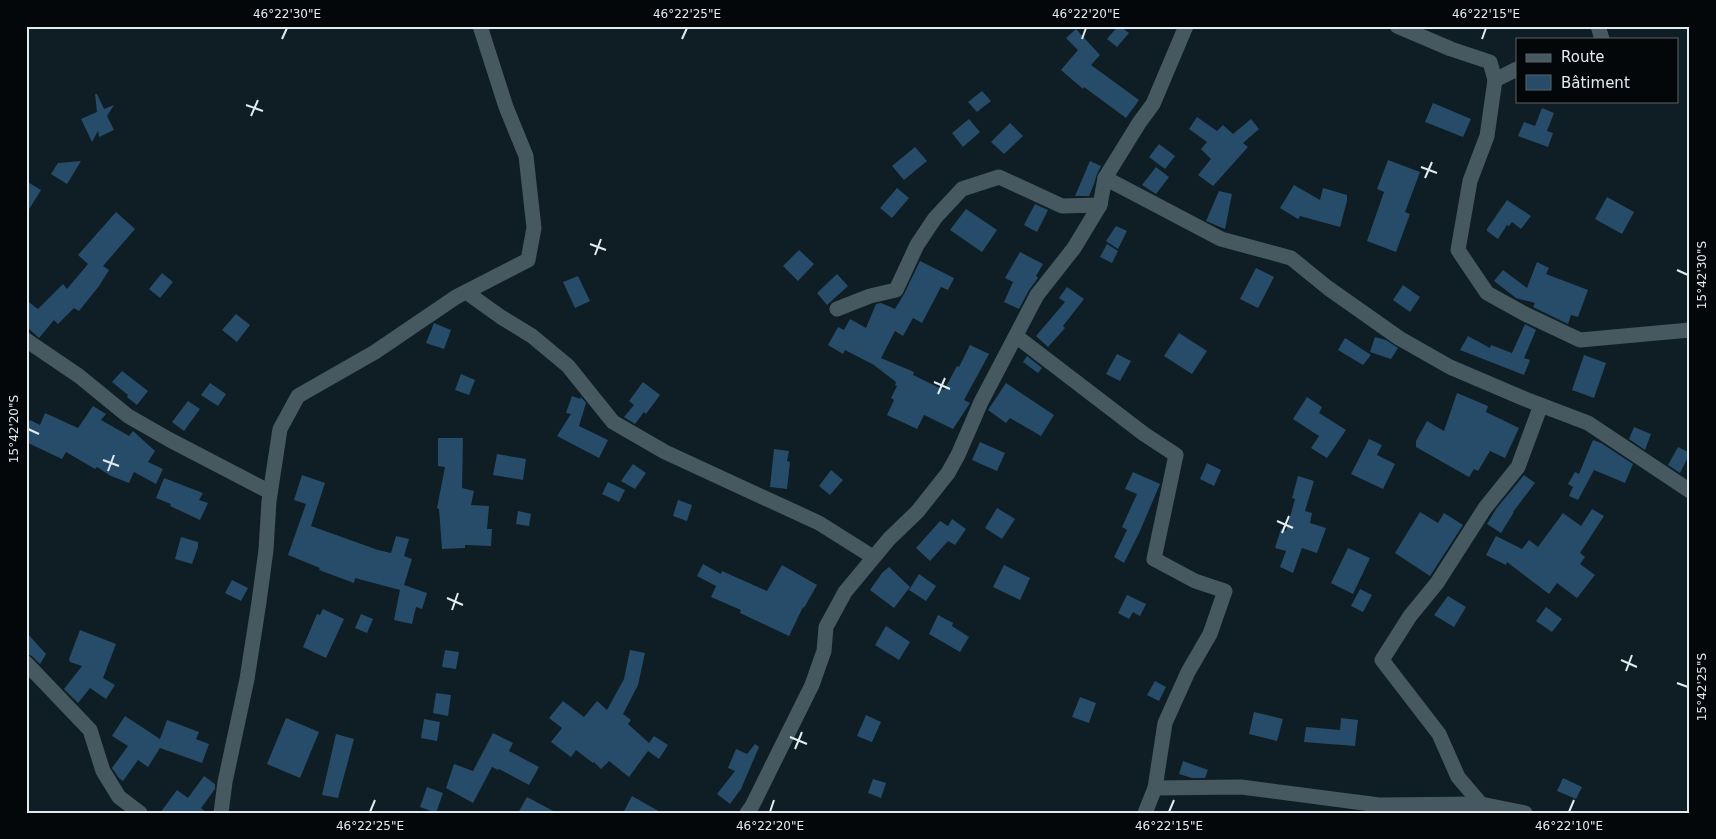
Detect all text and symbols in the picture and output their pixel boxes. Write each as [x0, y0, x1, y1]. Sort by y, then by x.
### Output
text: 46°22'30"E [253, 7, 321, 21]
text: 46°22'25"E [653, 7, 721, 21]
text: 46°22'20"E [1052, 7, 1120, 21]
text: 46°22'15"E [1452, 7, 1520, 21]
legend [1516, 38, 1678, 102]
text: Route [1561, 48, 1605, 66]
text: Bâtiment [1561, 74, 1630, 92]
text: 15°42'30"S [1695, 241, 1709, 309]
text: 15°42'20"S [7, 395, 21, 463]
text: 15°42'25"S [1695, 653, 1709, 721]
text: 46°22'25"E [336, 819, 404, 833]
text: 46°22'20"E [736, 819, 804, 833]
text: 46°22'15"E [1135, 819, 1203, 833]
text: 46°22'10"E [1535, 819, 1603, 833]

